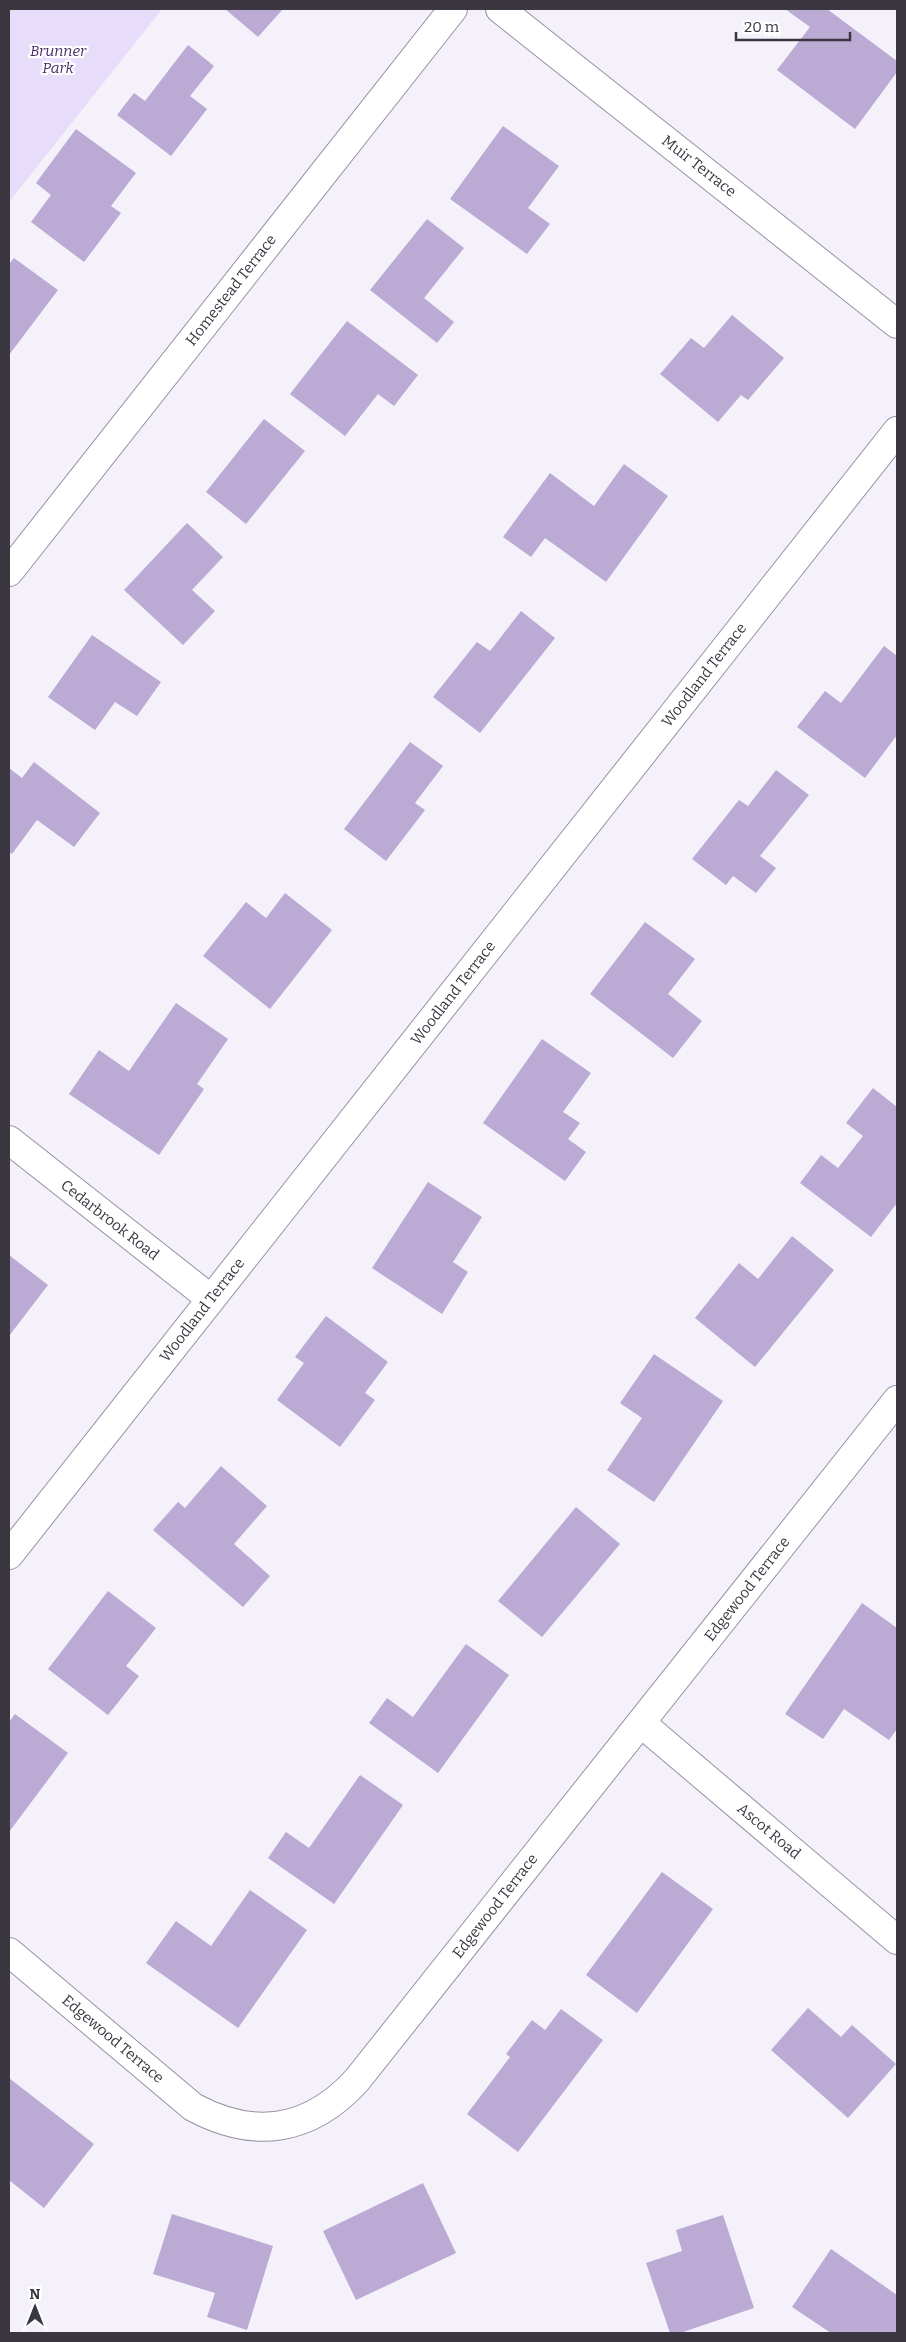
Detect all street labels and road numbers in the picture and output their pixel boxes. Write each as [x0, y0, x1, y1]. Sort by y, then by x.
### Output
street label: Muir Terrace [658, 131, 740, 201]
street label: Homestead Terrace [182, 231, 280, 349]
street label: Woodland Terrace [658, 620, 750, 730]
street label: Woodland Terrace [407, 938, 499, 1048]
street label: Cedarbrook Road [57, 1176, 163, 1264]
street label: Woodland Terrace [156, 1255, 248, 1365]
street label: Edgewood Terrace [701, 1533, 793, 1645]
street label: Ascot Road [734, 1799, 804, 1863]
street label: Edgewood Terrace [449, 1850, 541, 1962]
street label: Edgewood Terrace [58, 1991, 168, 2087]

